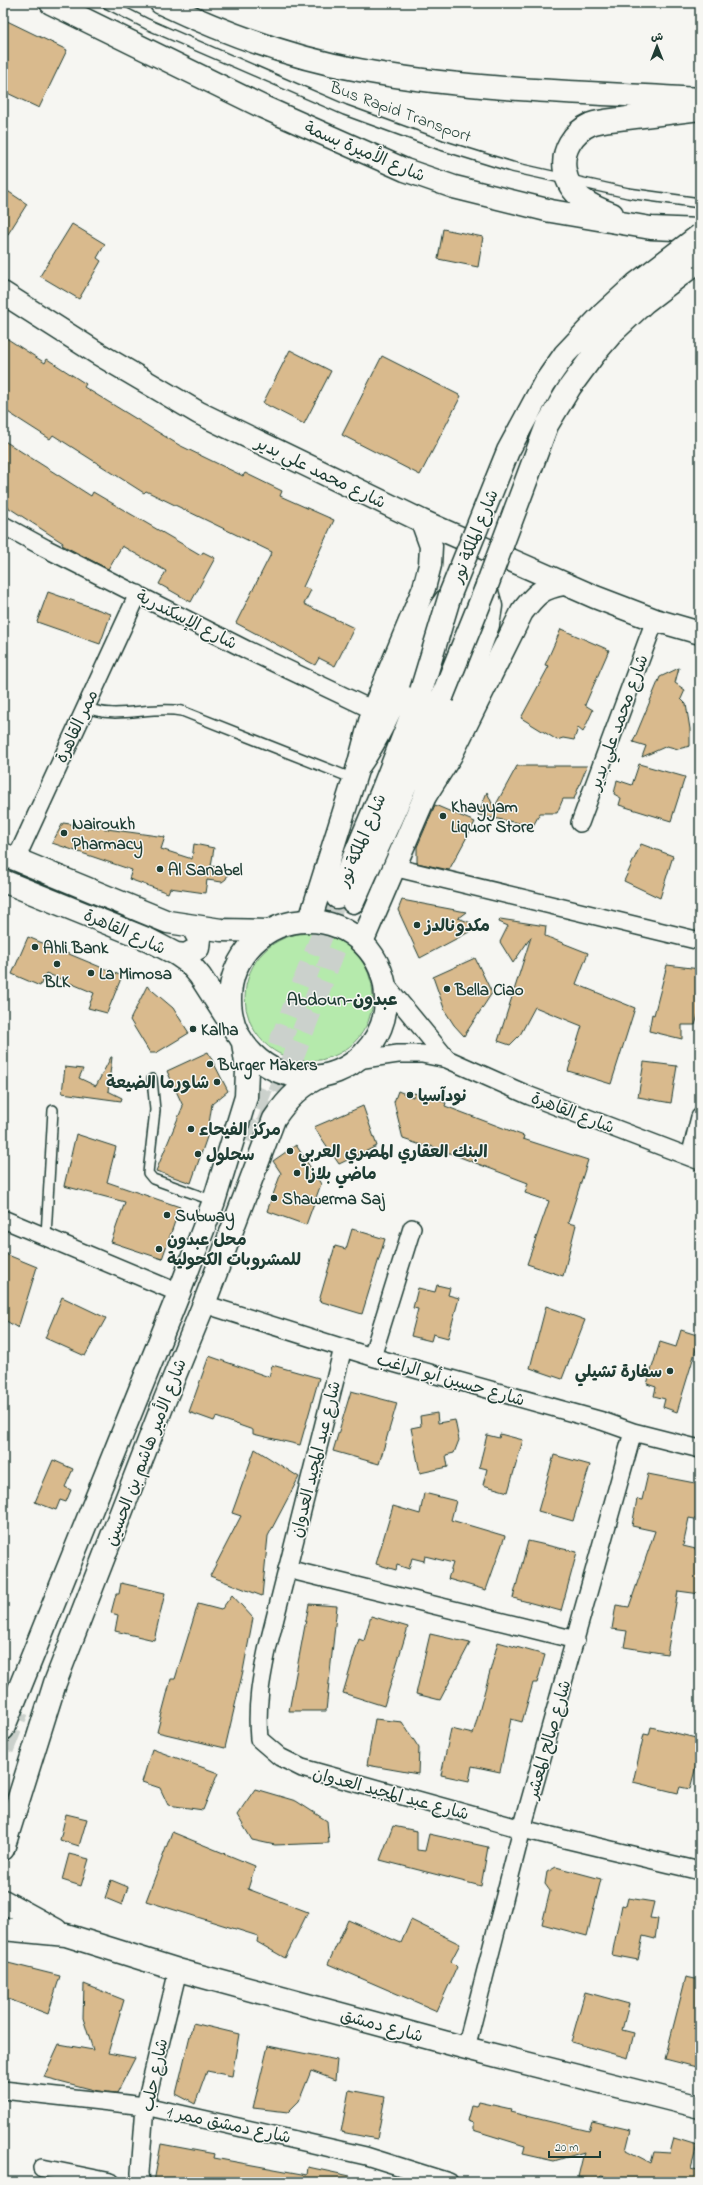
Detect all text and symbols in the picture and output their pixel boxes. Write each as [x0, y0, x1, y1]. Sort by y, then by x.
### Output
north arrow [637, 26, 677, 66]
text: ش [651, 29, 663, 45]
street label: Bus Rapid Transport [325, 75, 475, 150]
street label: شارع الأميرة بسمة [300, 116, 429, 189]
street label: شارع محمد علي بدير [249, 430, 390, 517]
street label: شارع الملكة نور [445, 486, 506, 588]
street label: شارع الإسكندرية [131, 584, 241, 657]
street label: شارع محمد علي بدير [583, 651, 656, 796]
street label: ممر القاهرة [49, 686, 105, 767]
street label: شارع الملكة نور [331, 790, 393, 892]
place label: Khayyam Liquor Store [451, 795, 535, 840]
marker: Khayyam Liquor Store [438, 811, 448, 821]
place label: Nairoukh Pharmacy [72, 812, 143, 859]
marker: Nairoukh Pharmacy [59, 828, 69, 838]
place label: Al Sanabel [168, 858, 243, 883]
marker: Al Sanabel [155, 864, 165, 874]
street label: شارع القاهرة [79, 903, 170, 962]
place label: مكدونالدز [423, 914, 490, 939]
marker: مكدونالدز [412, 920, 422, 930]
place label: Ahli Bank [43, 936, 109, 961]
marker: Ahli Bank [30, 942, 40, 952]
marker: BLK [52, 959, 62, 969]
place label: La Mimosa [99, 962, 172, 987]
marker: La Mimosa [86, 968, 96, 978]
place label: BLK [43, 970, 71, 995]
place label: Bella Ciao [454, 978, 524, 1003]
marker: Bella Ciao [442, 984, 452, 994]
district label: Abdoun-عبدون [287, 988, 398, 1014]
place label: Kalha [201, 1018, 239, 1043]
marker: Kalha [188, 1024, 198, 1034]
place label: Burger Makers [217, 1053, 318, 1080]
marker: Burger Makers [205, 1059, 215, 1069]
place label: شاورما الضيعة [106, 1071, 209, 1096]
marker: شاورما الضيعة [212, 1077, 222, 1087]
place label: نودآسيا [418, 1084, 467, 1109]
street label: شارع القاهرة [527, 1086, 618, 1141]
marker: نودآسيا [405, 1090, 415, 1100]
place label: مركز الفيحاء [199, 1118, 281, 1143]
marker: مركز الفيحاء [186, 1124, 196, 1134]
place label: البنك العقاري المصري العربي [298, 1140, 488, 1167]
place label: سحلول [206, 1143, 255, 1168]
marker: البنك العقاري المصري العربي [285, 1146, 295, 1156]
marker: سحلول [193, 1149, 203, 1159]
place label: ماضي بلازا [305, 1162, 377, 1189]
marker: ماضي بلازا [292, 1168, 302, 1178]
place label: Shawerma Saj [282, 1187, 386, 1212]
marker: Shawerma Saj [269, 1193, 279, 1203]
place label: Subway [175, 1204, 235, 1231]
marker: Subway [162, 1210, 172, 1220]
place label: محل عبدون للمشروبات الكحولية [167, 1228, 301, 1273]
marker: محل عبدون للمشروبات الكحولية [154, 1244, 164, 1254]
street label: شارع حسين أبو الراغب [374, 1347, 528, 1414]
street label: شارع الأمير هاشم بن الحسين [99, 1355, 194, 1550]
place label: سفارة تشيلي [575, 1360, 662, 1387]
marker: سفارة تشيلي [665, 1366, 675, 1376]
street label: شارع عبد المجيد العدوان [285, 1378, 348, 1540]
street label: شارع صالح المعشر [520, 1677, 578, 1804]
street label: شارع عبد المجيد العدوان [310, 1762, 472, 1827]
street label: شارع دمشق [337, 2003, 426, 2050]
street label: شارع حلب [136, 2036, 175, 2114]
street label: شارع دمشق ممر 1 [164, 2100, 293, 2151]
scale bar [549, 2133, 600, 2159]
text: 20 m [555, 2139, 578, 2157]

